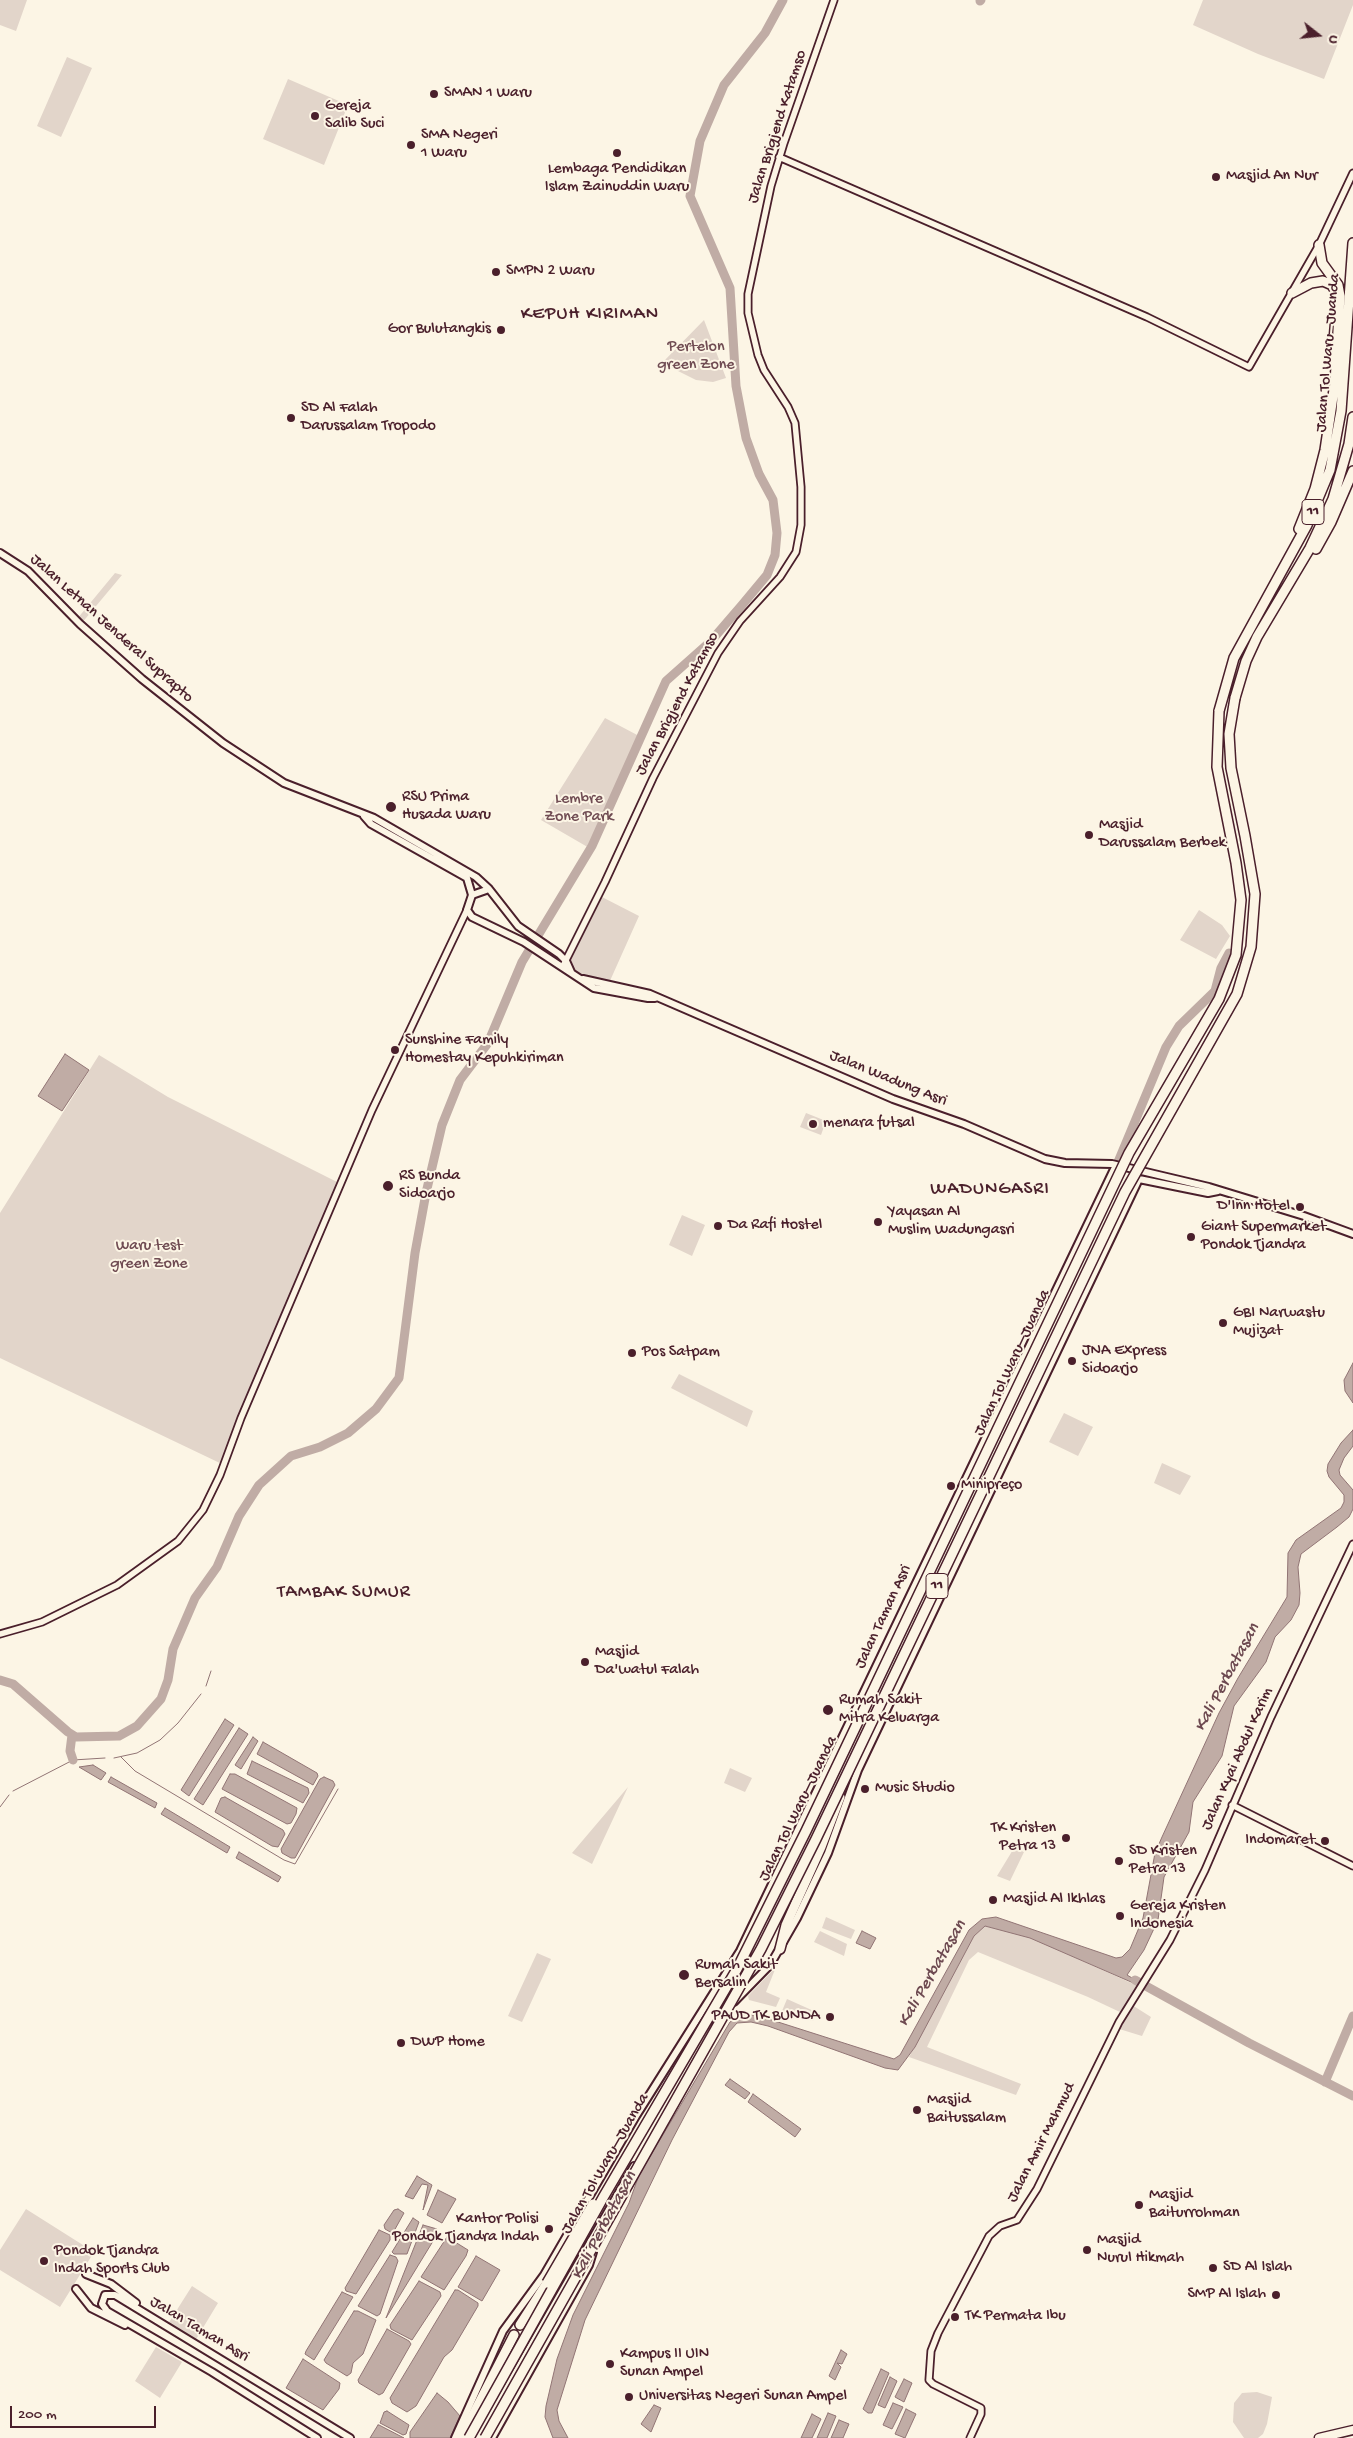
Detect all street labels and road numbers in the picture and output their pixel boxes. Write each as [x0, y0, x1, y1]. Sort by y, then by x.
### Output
street label: Jalan Brigjend Katamso [744, 48, 812, 206]
street label: Jalan Tol Waru–Juanda [1313, 273, 1345, 433]
road number: 11 [1302, 500, 1324, 524]
street label: Jalan Letnan Jenderal Suprapto [25, 550, 197, 708]
street label: Jalan Brigjend Katamso [632, 629, 724, 779]
street label: Jalan Wadung Asri [826, 1047, 950, 1111]
street label: Jalan Tol Waru–Juanda [971, 1287, 1055, 1439]
street label: Jalan Taman Asri [852, 1562, 916, 1672]
road number: 11 [926, 1574, 948, 1598]
street label: Jalan Kyai Abdul Karim [1198, 1685, 1278, 1833]
street label: Jalan Tol Waru–Juanda [755, 1733, 843, 1885]
street label: Jalan Amir Mahmud [1004, 2080, 1080, 2206]
street label: Jalan Tol Waru–Juanda [558, 2090, 654, 2238]
street label: Jalan Taman Asri [146, 2293, 252, 2367]

